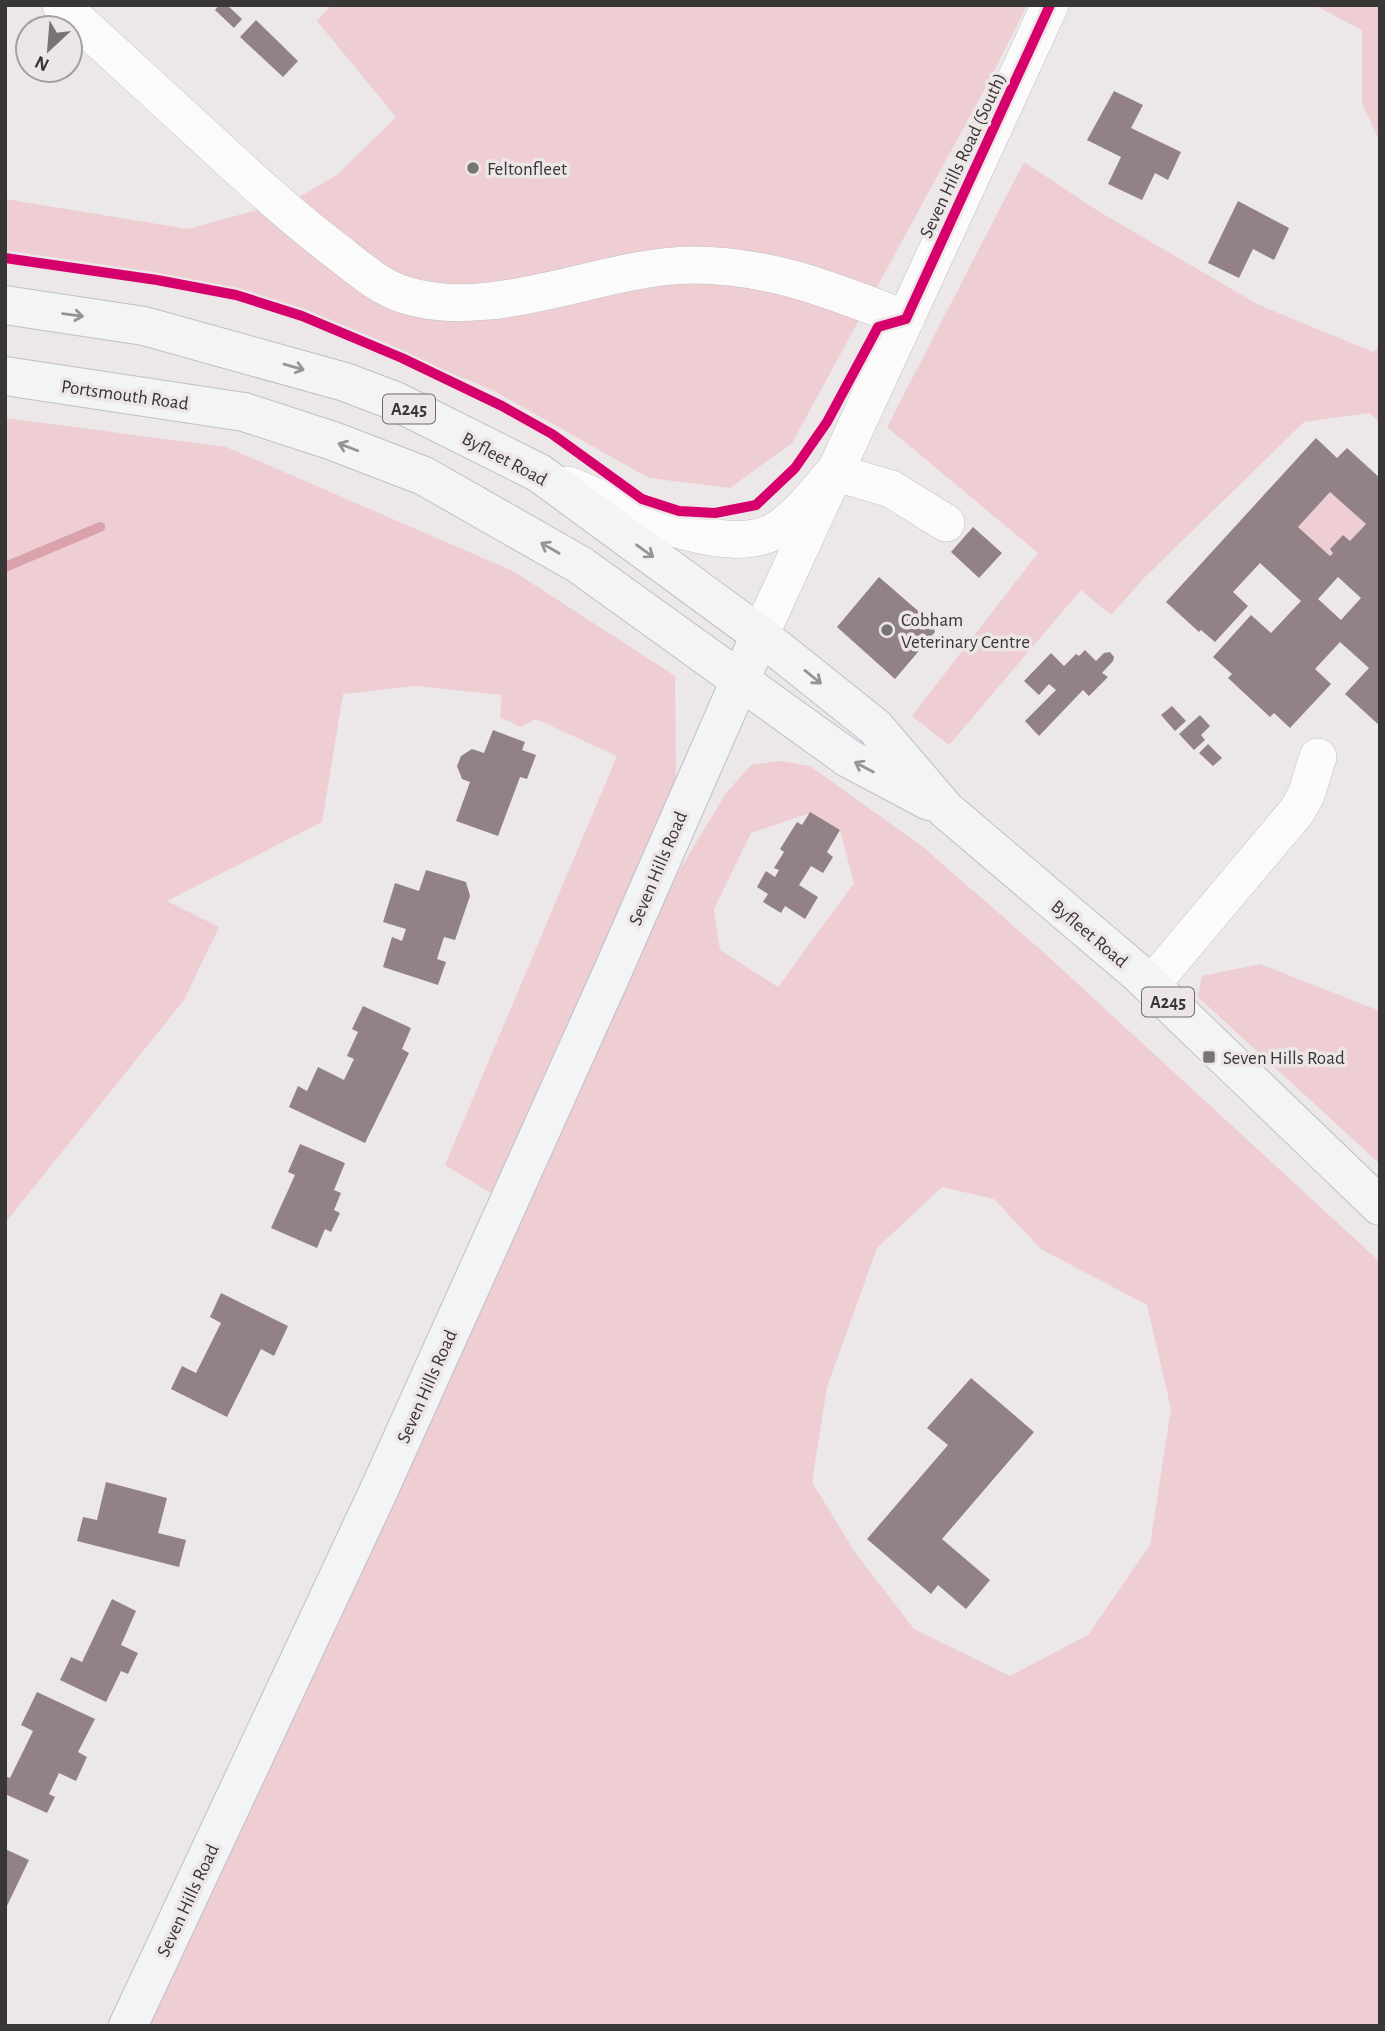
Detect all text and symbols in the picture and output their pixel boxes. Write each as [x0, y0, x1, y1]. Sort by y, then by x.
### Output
north arrow [14, 14, 84, 84]
text: N [32, 51, 52, 74]
street label: Seven Hills Road (South) [917, 70, 1010, 241]
marker: Feltonfleet [465, 160, 481, 176]
place label: Feltonfleet [487, 160, 567, 179]
one-way arrow [61, 309, 84, 322]
one-way arrow [283, 362, 305, 375]
street label: Portsmouth Road [60, 377, 190, 414]
road number: A245 [383, 394, 435, 424]
street label: Byfleet Road [458, 429, 550, 490]
one-way arrow [337, 439, 359, 452]
one-way arrow [541, 541, 561, 555]
one-way arrow [635, 543, 654, 558]
place label: Cobham Veterinary Centre [901, 611, 1030, 652]
marker: Cobham Veterinary Centre [879, 622, 895, 638]
one-way arrow [804, 670, 822, 685]
one-way arrow [855, 760, 875, 774]
street label: Seven Hills Road [626, 809, 691, 928]
street label: Byfleet Road [1047, 897, 1131, 972]
road number: A245 [1142, 987, 1194, 1016]
marker: Seven Hills Road [1201, 1049, 1217, 1065]
place label: Seven Hills Road [1223, 1049, 1345, 1068]
street label: Seven Hills Road [394, 1327, 461, 1446]
street label: Seven Hills Road [154, 1841, 223, 1960]

